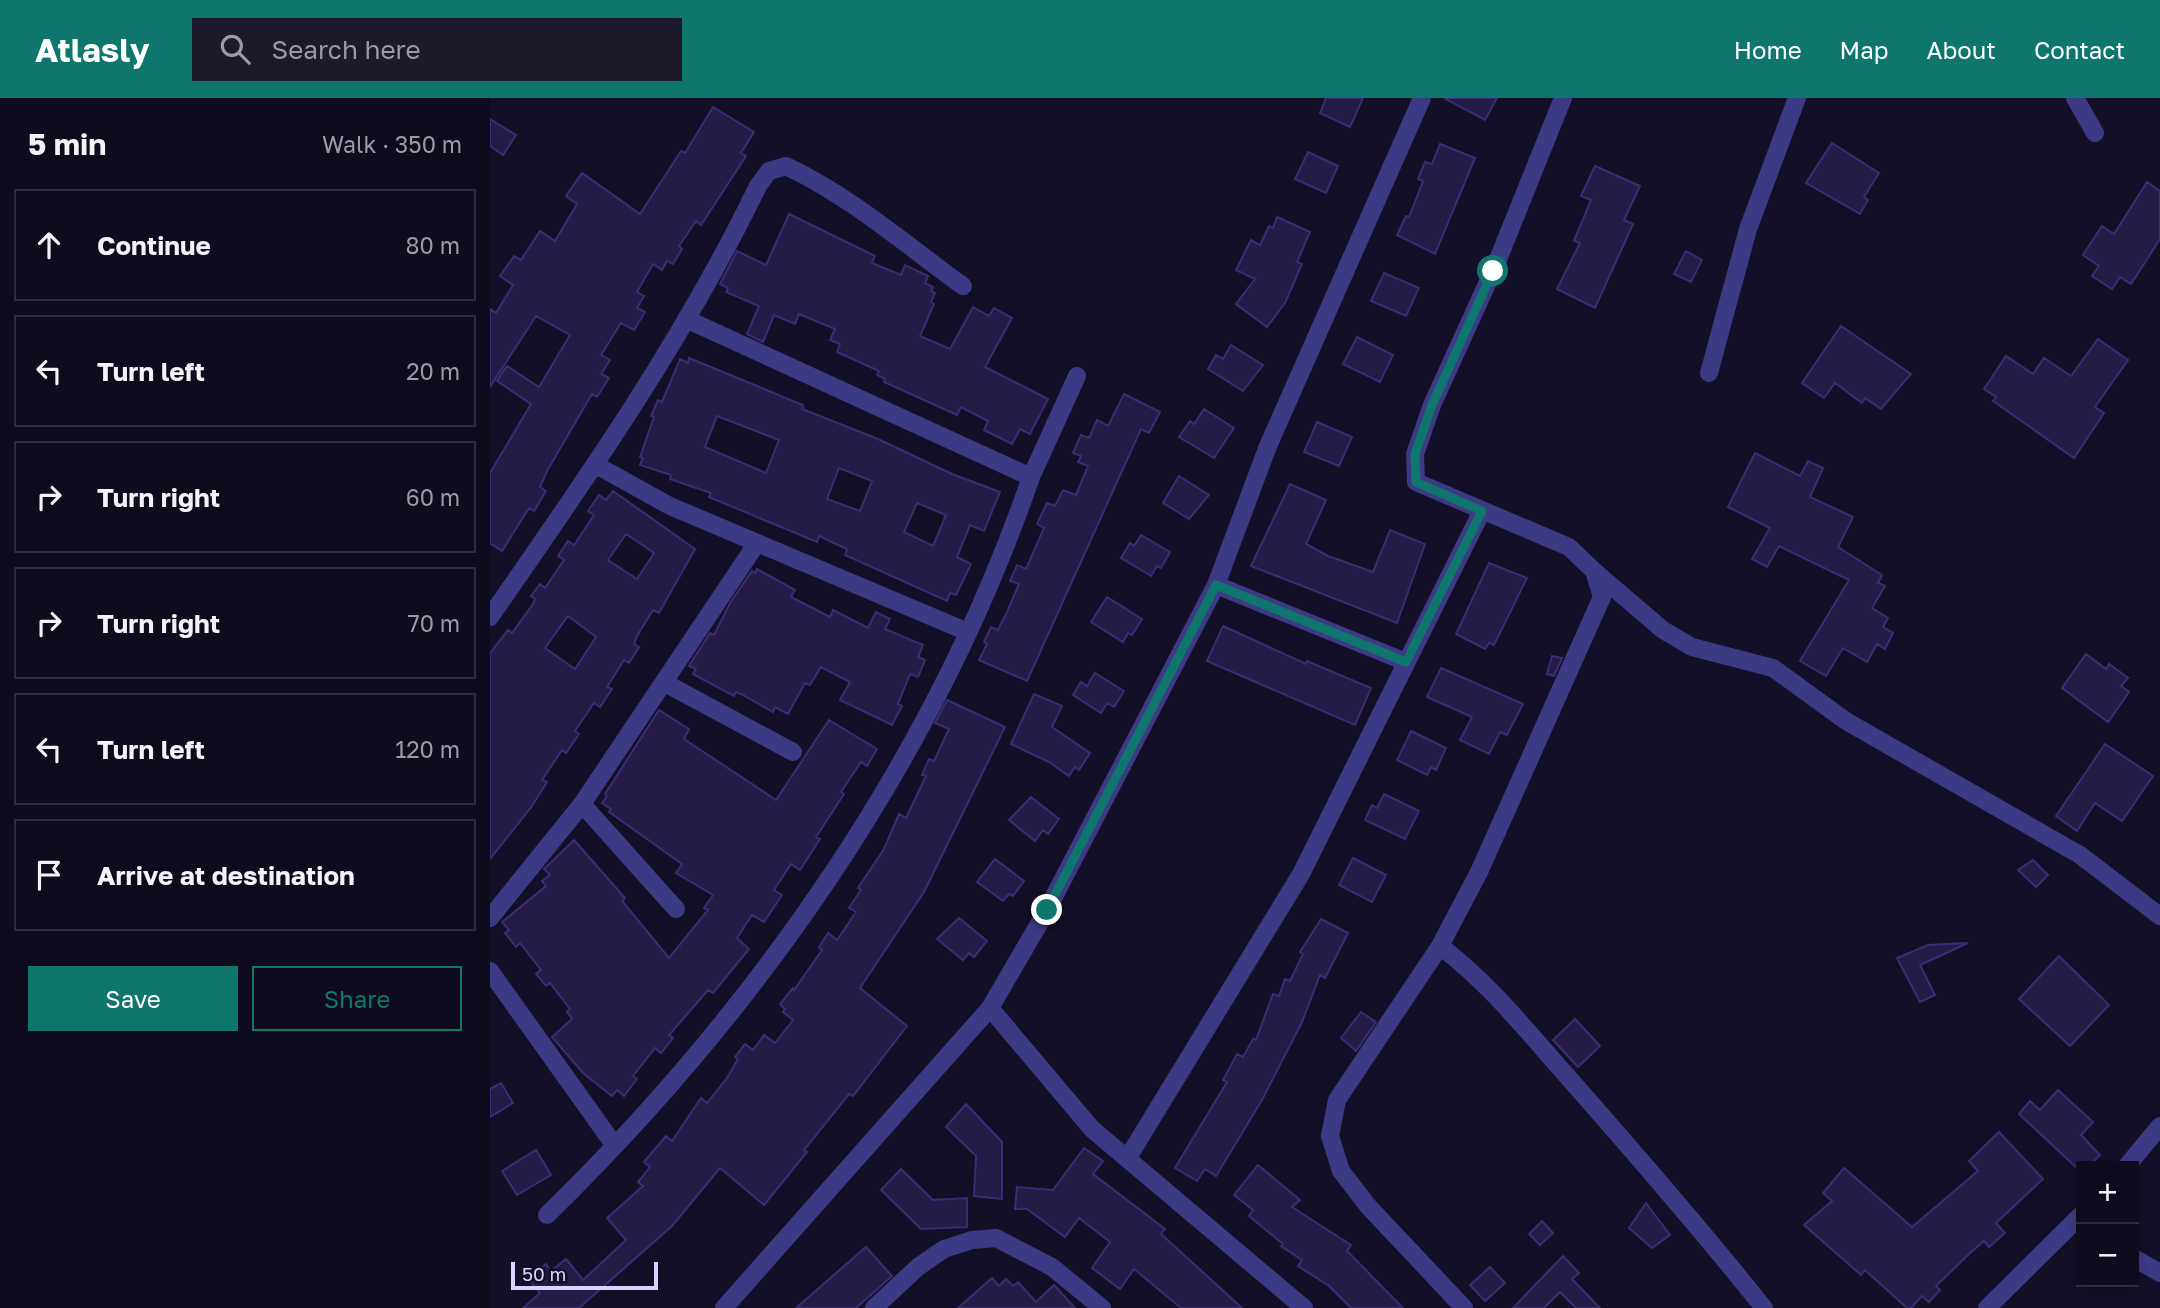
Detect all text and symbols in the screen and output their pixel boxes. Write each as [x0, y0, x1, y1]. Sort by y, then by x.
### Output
search box [192, 18, 682, 81]
text: Atlasly [35, 30, 150, 69]
icon: search [216, 30, 254, 68]
text: Search here [272, 34, 421, 65]
text: Home [1734, 35, 1802, 64]
text: Map [1840, 35, 1889, 64]
text: About [1927, 35, 1996, 64]
text: Contact [2034, 35, 2125, 64]
text: 5 min [28, 126, 106, 162]
text: Walk · 350 m [322, 130, 462, 158]
icon: ahead [30, 226, 68, 264]
text: Continue [97, 230, 211, 261]
text: 80 m [406, 231, 460, 259]
route start [1477, 255, 1508, 286]
icon: left [30, 352, 68, 390]
text: Turn left [97, 356, 205, 387]
text: 20 m [406, 357, 460, 385]
icon: right [30, 478, 68, 516]
text: Turn right [97, 482, 220, 513]
text: 60 m [406, 483, 460, 511]
icon: right [30, 604, 68, 642]
text: Turn right [97, 608, 220, 639]
text: 70 m [407, 609, 460, 637]
icon: left [30, 730, 68, 768]
text: Turn left [97, 734, 205, 765]
text: 120 m [395, 735, 460, 763]
icon: arrive [30, 856, 68, 894]
text: Arrive at destination [97, 860, 355, 891]
route end [1031, 894, 1062, 925]
button: Save [28, 966, 238, 1031]
button: Share [252, 966, 462, 1031]
map controls [2076, 1161, 2139, 1287]
button: + [2076, 1161, 2139, 1224]
button: − [2076, 1224, 2139, 1287]
scale bar [511, 1259, 658, 1291]
text: 50 m [522, 1262, 566, 1285]

